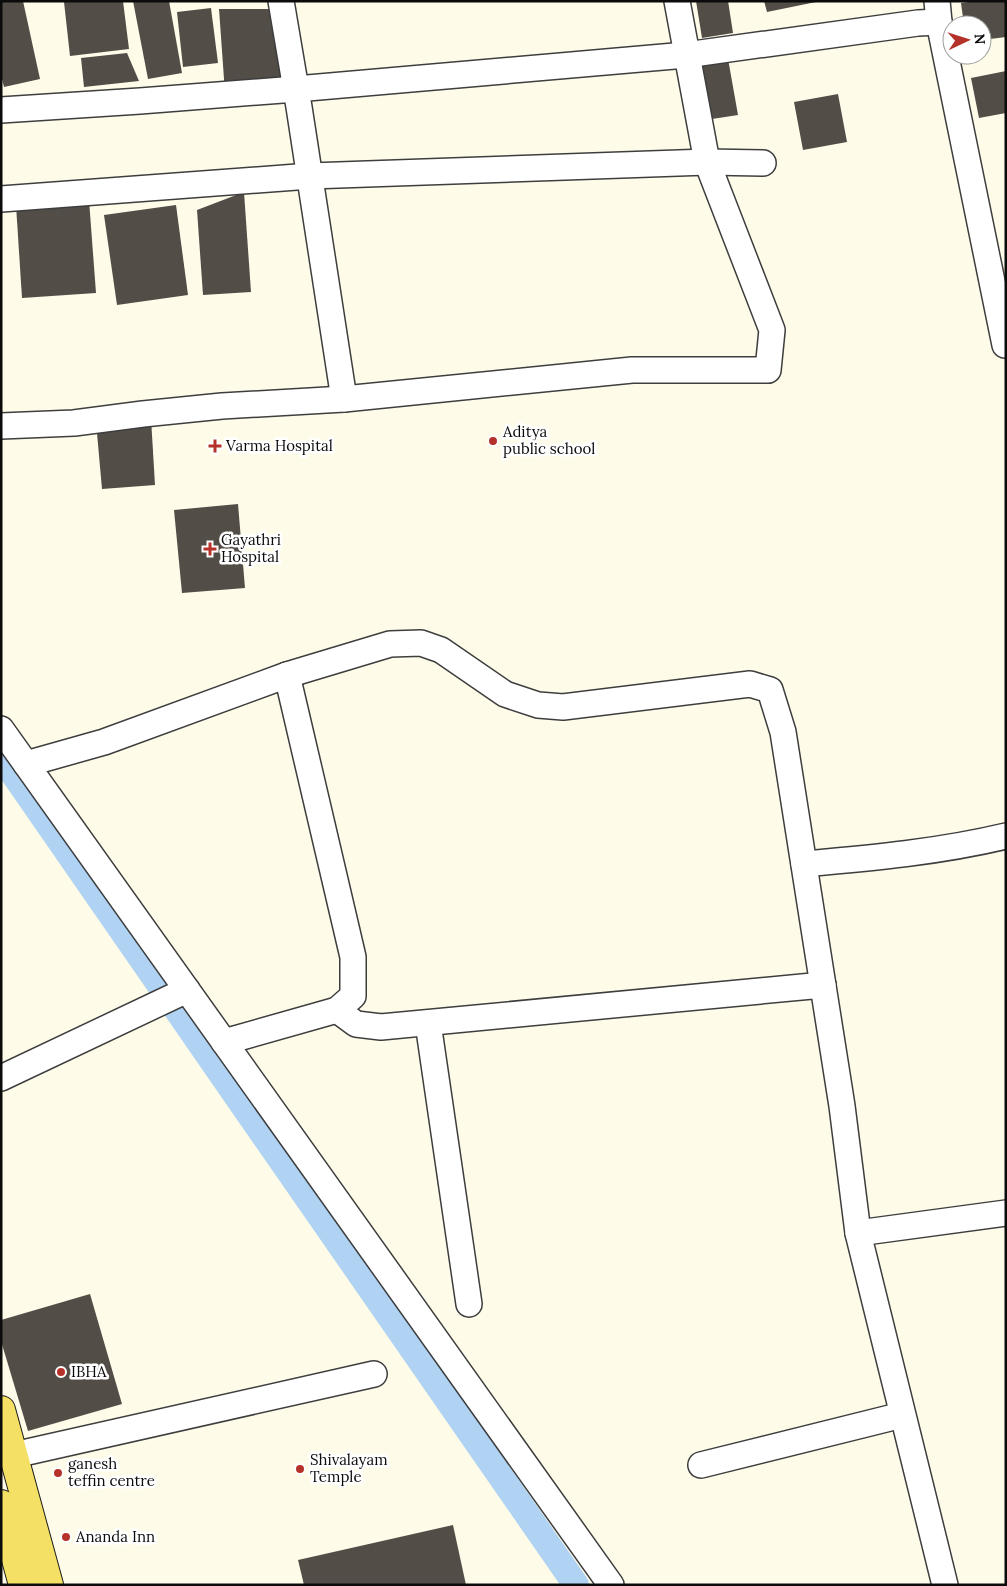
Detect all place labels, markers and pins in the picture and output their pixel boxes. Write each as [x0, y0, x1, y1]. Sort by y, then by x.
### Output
place label: Aditya public school [502, 422, 595, 458]
marker: Aditya public school [487, 435, 499, 447]
place label: Varma Hospital [225, 436, 333, 455]
marker: Varma Hospital [208, 439, 222, 453]
place label: Gayathri Hospital [221, 530, 281, 566]
marker: Gayathri Hospital [203, 542, 217, 556]
place label: IBHA [71, 1362, 107, 1381]
marker: IBHA [55, 1366, 67, 1378]
place label: Shivalayam Temple [310, 1450, 388, 1486]
place label: ganesh teffin centre [68, 1454, 155, 1490]
marker: Shivalayam Temple [294, 1463, 306, 1475]
marker: ganesh teffin centre [52, 1467, 64, 1479]
place label: Ananda Inn [75, 1527, 155, 1546]
marker: Ananda Inn [60, 1531, 72, 1543]

